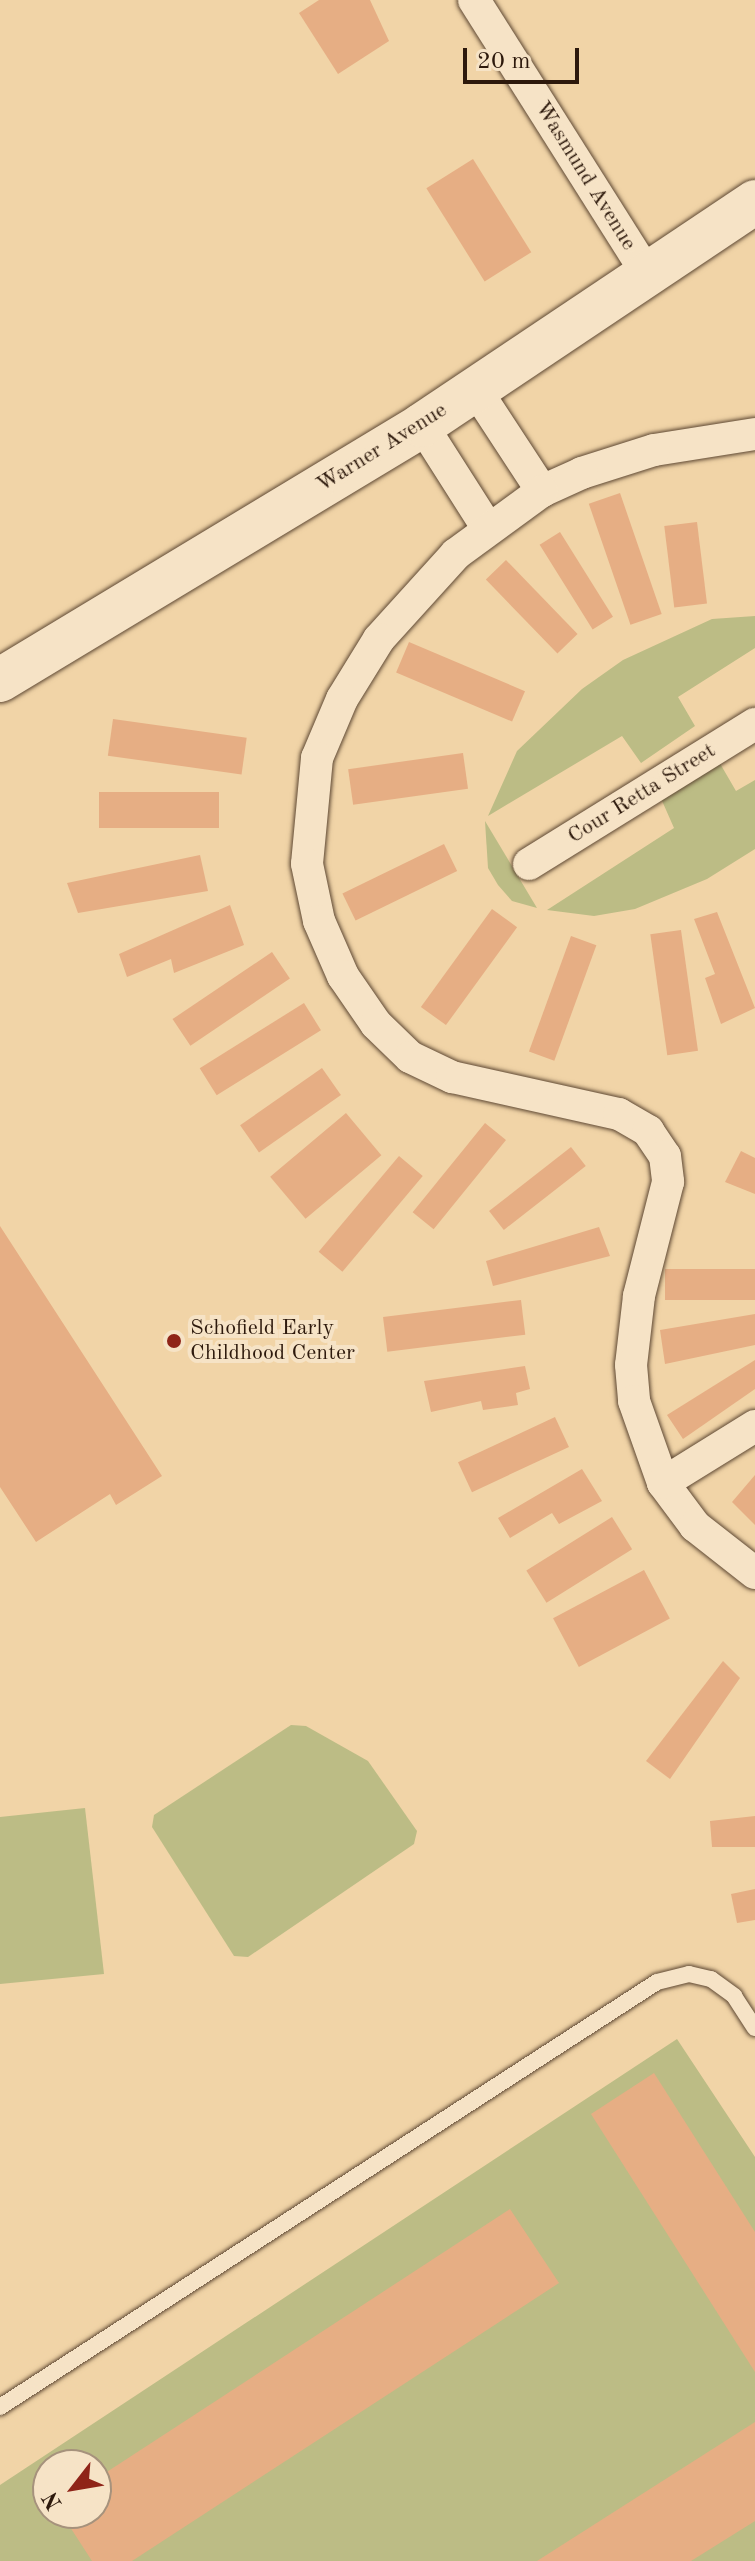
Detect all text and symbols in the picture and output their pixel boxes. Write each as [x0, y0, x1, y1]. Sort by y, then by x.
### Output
scale bar [467, 32, 583, 82]
text: 20 m [477, 50, 531, 74]
street label: Wasmund Avenue [529, 97, 641, 255]
street label: Warner Avenue [312, 397, 452, 499]
street label: Cour Retta Street [563, 738, 721, 850]
place label: Schofield Early Childhood Center [190, 1315, 355, 1366]
marker: Schofield Early Childhood Center [165, 1332, 183, 1350]
north arrow [32, 2449, 112, 2529]
text: N [39, 2487, 67, 2513]

